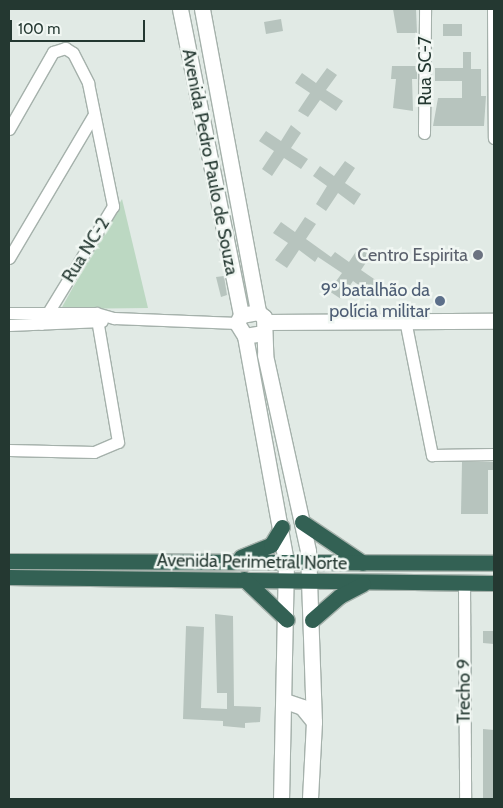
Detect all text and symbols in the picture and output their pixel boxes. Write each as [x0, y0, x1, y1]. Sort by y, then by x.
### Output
scale bar [12, 10, 148, 42]
text: 100 m [18, 20, 60, 38]
street label: Rua SC-7 [414, 36, 436, 106]
street label: Avenida Pedro Paulo de Souza [177, 47, 243, 277]
street label: Rua NC-2 [58, 214, 114, 286]
place label: Centro Espirita [357, 244, 468, 266]
marker: Centro Espirita [472, 249, 484, 261]
place label: 9º batalhão da polícia militar [321, 280, 430, 322]
marker: 9º batalhão da polícia militar [434, 295, 446, 307]
street label: Avenida Perimetral Norte [157, 550, 347, 574]
street label: Trecho 9 [453, 659, 475, 723]

